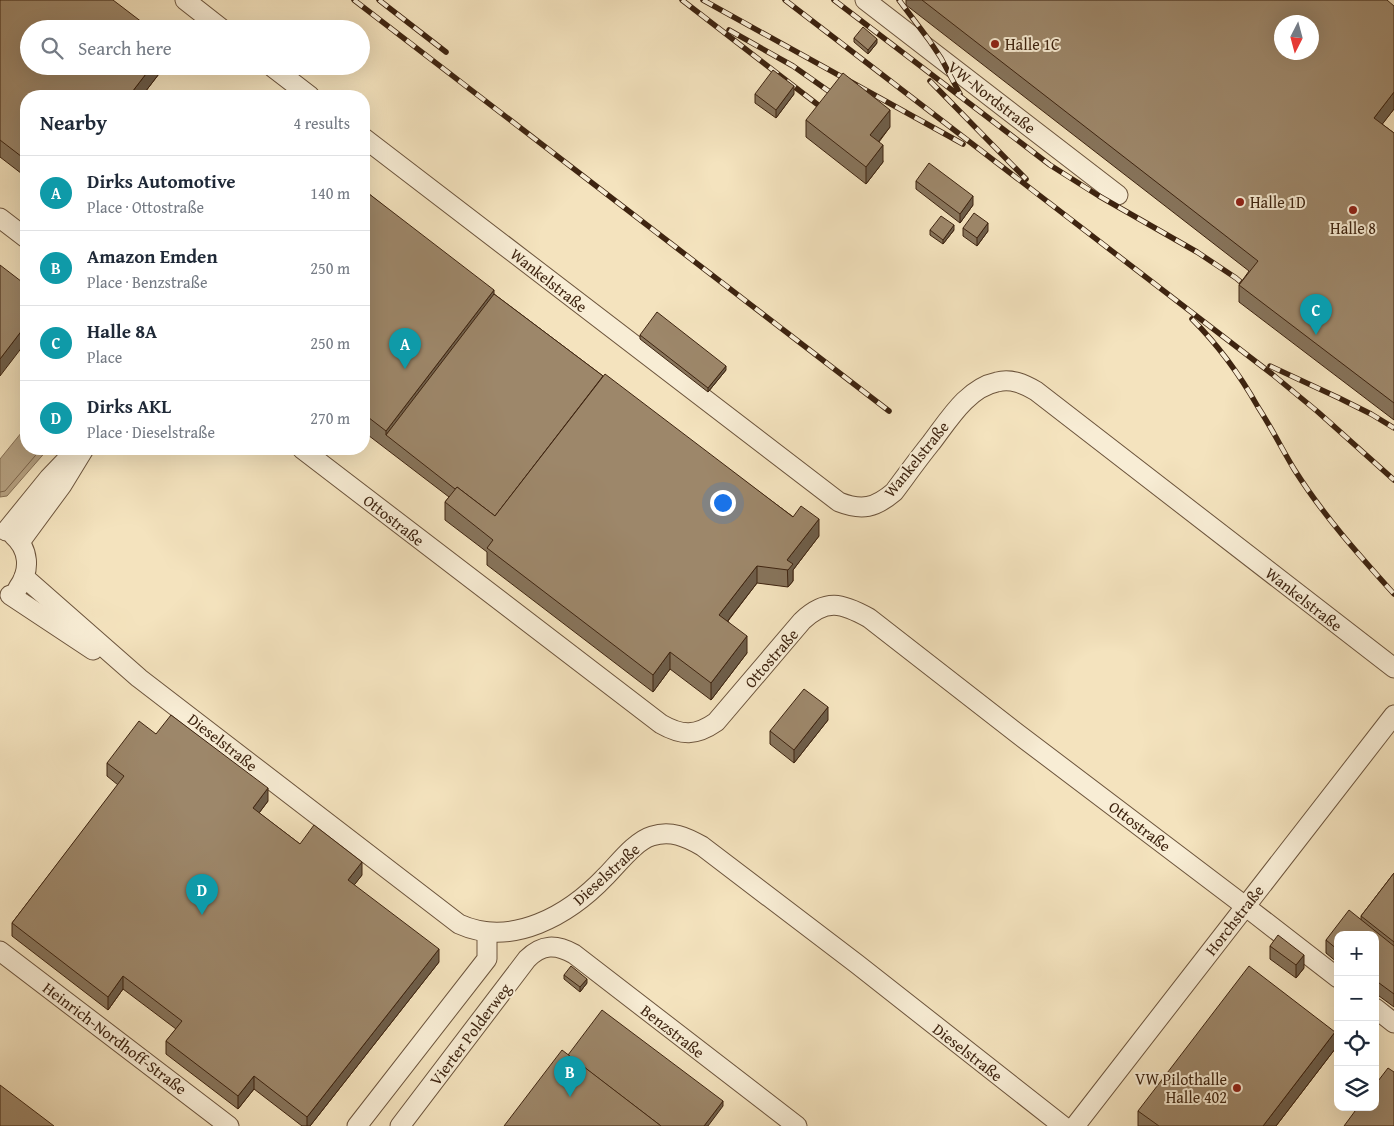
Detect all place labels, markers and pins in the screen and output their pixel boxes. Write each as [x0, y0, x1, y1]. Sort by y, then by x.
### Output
place label: Halle 1C [1005, 32, 1060, 56]
marker: Halle 1C [989, 38, 1001, 50]
place label: Halle 1D [1250, 190, 1306, 214]
marker: Halle 1D [1234, 196, 1246, 208]
marker: Halle 8 [1347, 204, 1359, 216]
place label: Halle 8 [1330, 216, 1376, 240]
pin: C [1300, 294, 1332, 335]
pin: A [389, 328, 421, 369]
pin: D [186, 874, 218, 915]
pin: B [554, 1056, 586, 1097]
place label: VW Pilothalle Halle 402 [1135, 1067, 1227, 1109]
marker: VW Pilothalle Halle 402 [1231, 1082, 1243, 1094]

